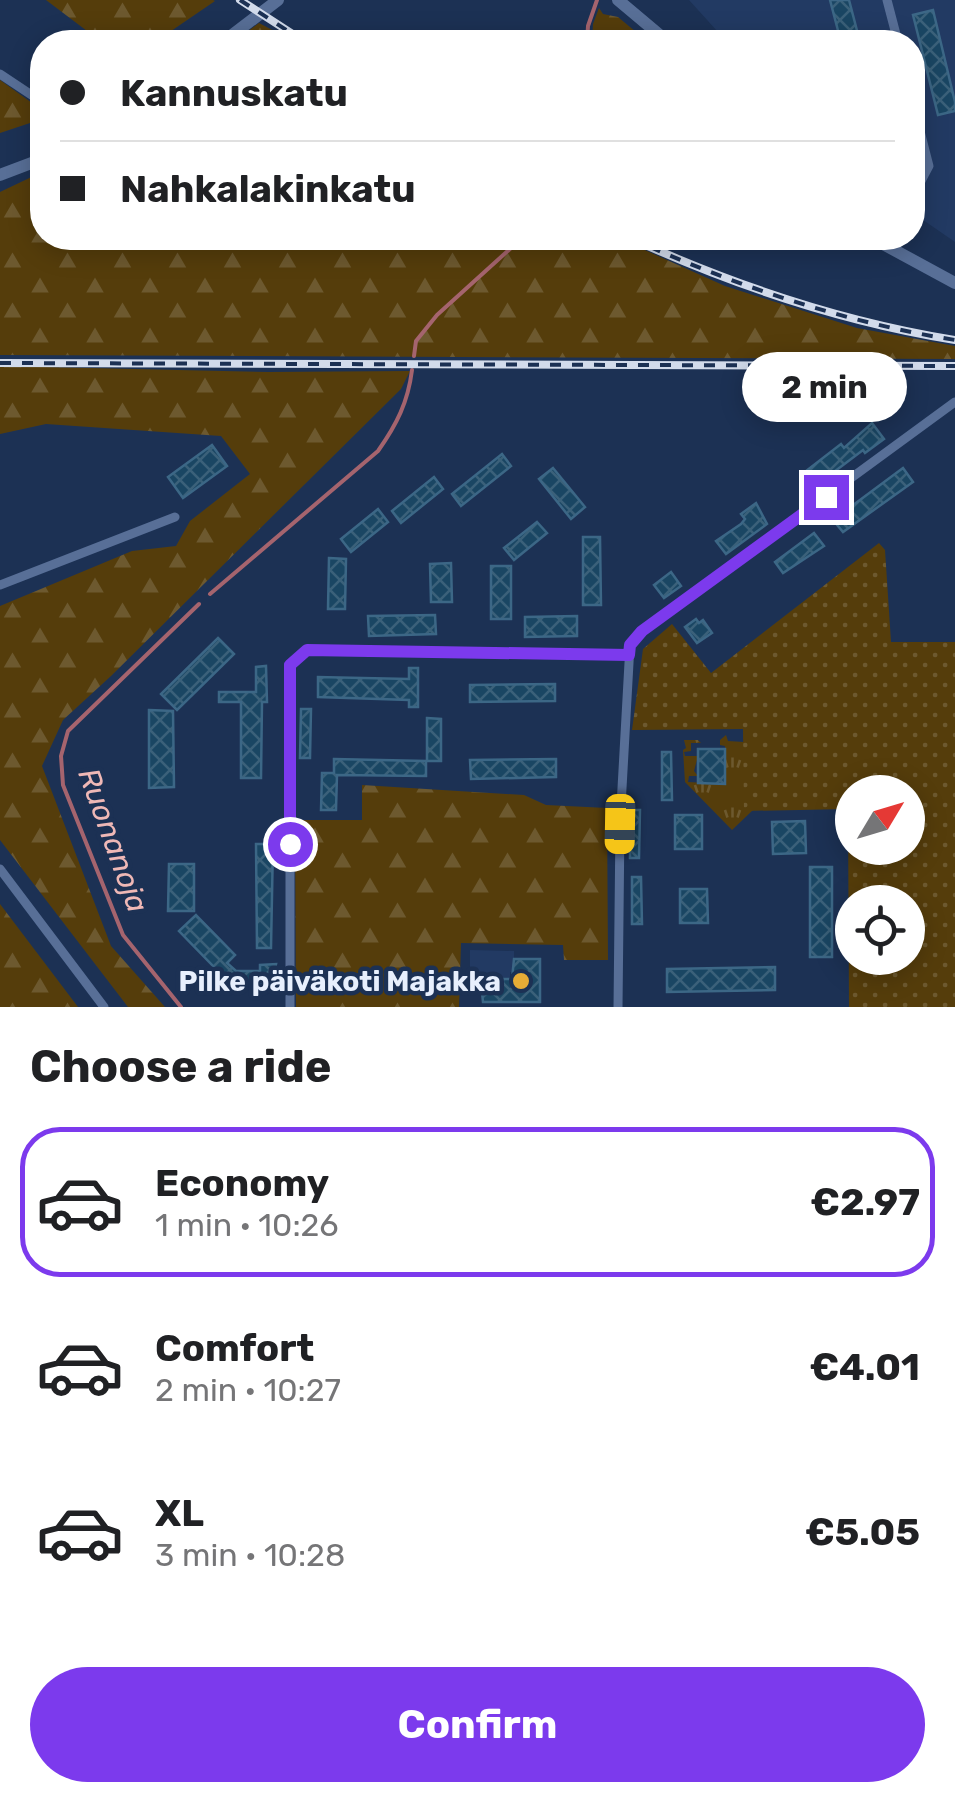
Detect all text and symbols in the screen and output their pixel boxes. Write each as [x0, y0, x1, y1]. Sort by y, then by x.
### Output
text: Kannuskatu [120, 70, 348, 116]
text: Nahkalakinkatu [120, 166, 416, 212]
callout: 2 min [744, 352, 908, 422]
text: 2 min [781, 368, 868, 406]
route end [804, 475, 849, 520]
water label: Ruonanoja [70, 763, 156, 917]
north arrow [835, 775, 925, 865]
map controls [835, 775, 925, 975]
car [604, 794, 636, 854]
route start [268, 822, 313, 867]
button: locate [835, 885, 925, 975]
place label: Pilke päiväkoti Majakka [179, 965, 501, 998]
marker: Pilke päiväkoti Majakka [510, 970, 532, 992]
text: Choose a ride [30, 1040, 332, 1093]
icon: car [35, 1157, 125, 1247]
text: Economy [155, 1160, 329, 1206]
text: €2.97 [810, 1179, 920, 1225]
text: 1 min · 10:26 [155, 1206, 339, 1244]
icon: car [35, 1322, 125, 1412]
text: Comfort [155, 1325, 314, 1371]
text: €4.01 [809, 1344, 920, 1390]
text: 2 min · 10:27 [155, 1371, 341, 1409]
icon: car [35, 1487, 125, 1577]
text: XL [155, 1490, 204, 1536]
text: €5.05 [805, 1509, 920, 1555]
text: 3 min · 10:28 [155, 1536, 345, 1574]
button: Confirm [30, 1667, 925, 1782]

